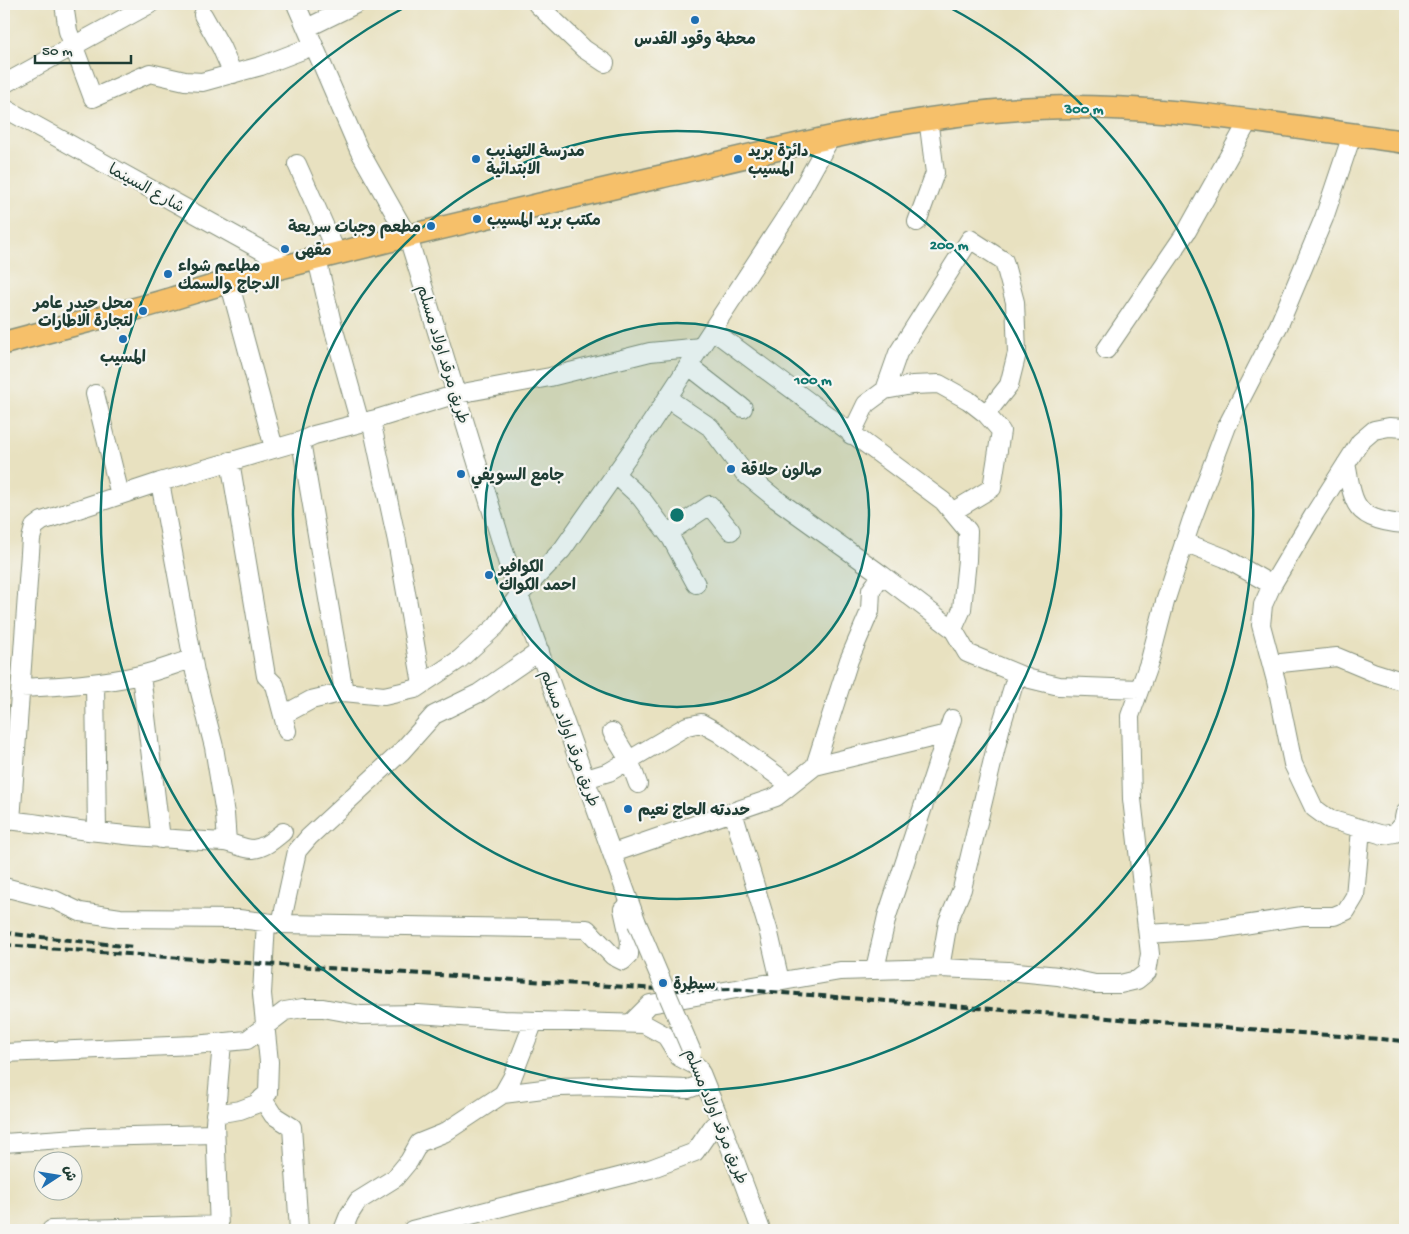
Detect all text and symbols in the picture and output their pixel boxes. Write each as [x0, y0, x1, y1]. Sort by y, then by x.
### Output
marker: محطة وقود القدس [689, 14, 701, 26]
place label: محطة وقود القدس [634, 30, 756, 51]
scale bar [35, 32, 131, 64]
text: 50 m [42, 43, 73, 61]
text: 300 m [1063, 101, 1104, 119]
place label: مدرسة التهذيب الابتدائية [486, 143, 585, 181]
place label: دائرة بريد المسيب [748, 143, 808, 181]
marker: مدرسة التهذيب الابتدائية [470, 153, 482, 165]
marker: دائرة بريد المسيب [732, 153, 744, 165]
street label: شارع السينما [104, 161, 187, 219]
place label: مكتب بريد المسيب [487, 212, 601, 232]
marker: مكتب بريد المسيب [471, 213, 483, 225]
place label: مطعم وجبات سريعة [288, 219, 421, 239]
marker: مطعم وجبات سريعة [425, 220, 437, 232]
text: 200 m [930, 237, 969, 255]
place label: مقهى [295, 242, 332, 262]
marker: مقهى [279, 243, 291, 255]
place label: مطاعم شواء الدجاج والسمك [178, 258, 279, 296]
marker: مطاعم شواء الدجاج والسمك [162, 268, 174, 280]
street label: طريق مرقد اولاد مسلم [410, 283, 471, 427]
place label: محل حيدر عامر لتجارة الاطارات [32, 295, 133, 333]
marker: محل حيدر عامر لتجارة الاطارات [137, 305, 149, 317]
marker: المسيب [117, 333, 129, 345]
place label: المسيب [100, 349, 146, 369]
text: 100 m [793, 372, 832, 390]
place label: صالون حلاقة [741, 461, 822, 482]
marker: صالون حلاقة [725, 463, 737, 475]
place label: جامع السويفي [471, 467, 564, 489]
marker: جامع السويفي [455, 468, 467, 480]
centre of rings [668, 506, 686, 524]
place label: الكوافير احمد الكواك [497, 558, 576, 597]
marker: الكوافير احمد الكواك [483, 569, 495, 581]
street label: طريق مرقد اولاد مسلم [534, 668, 601, 810]
place label: حددته الحاج نعيم [638, 802, 750, 822]
marker: حددته الحاج نعيم [622, 803, 634, 815]
place label: سيطرة [673, 976, 716, 996]
marker: سيطرة [657, 977, 669, 989]
street label: طريق مرقد اولاد مسلم [678, 1047, 750, 1188]
north arrow [32, 1152, 82, 1202]
text: ش [58, 1165, 78, 1183]

